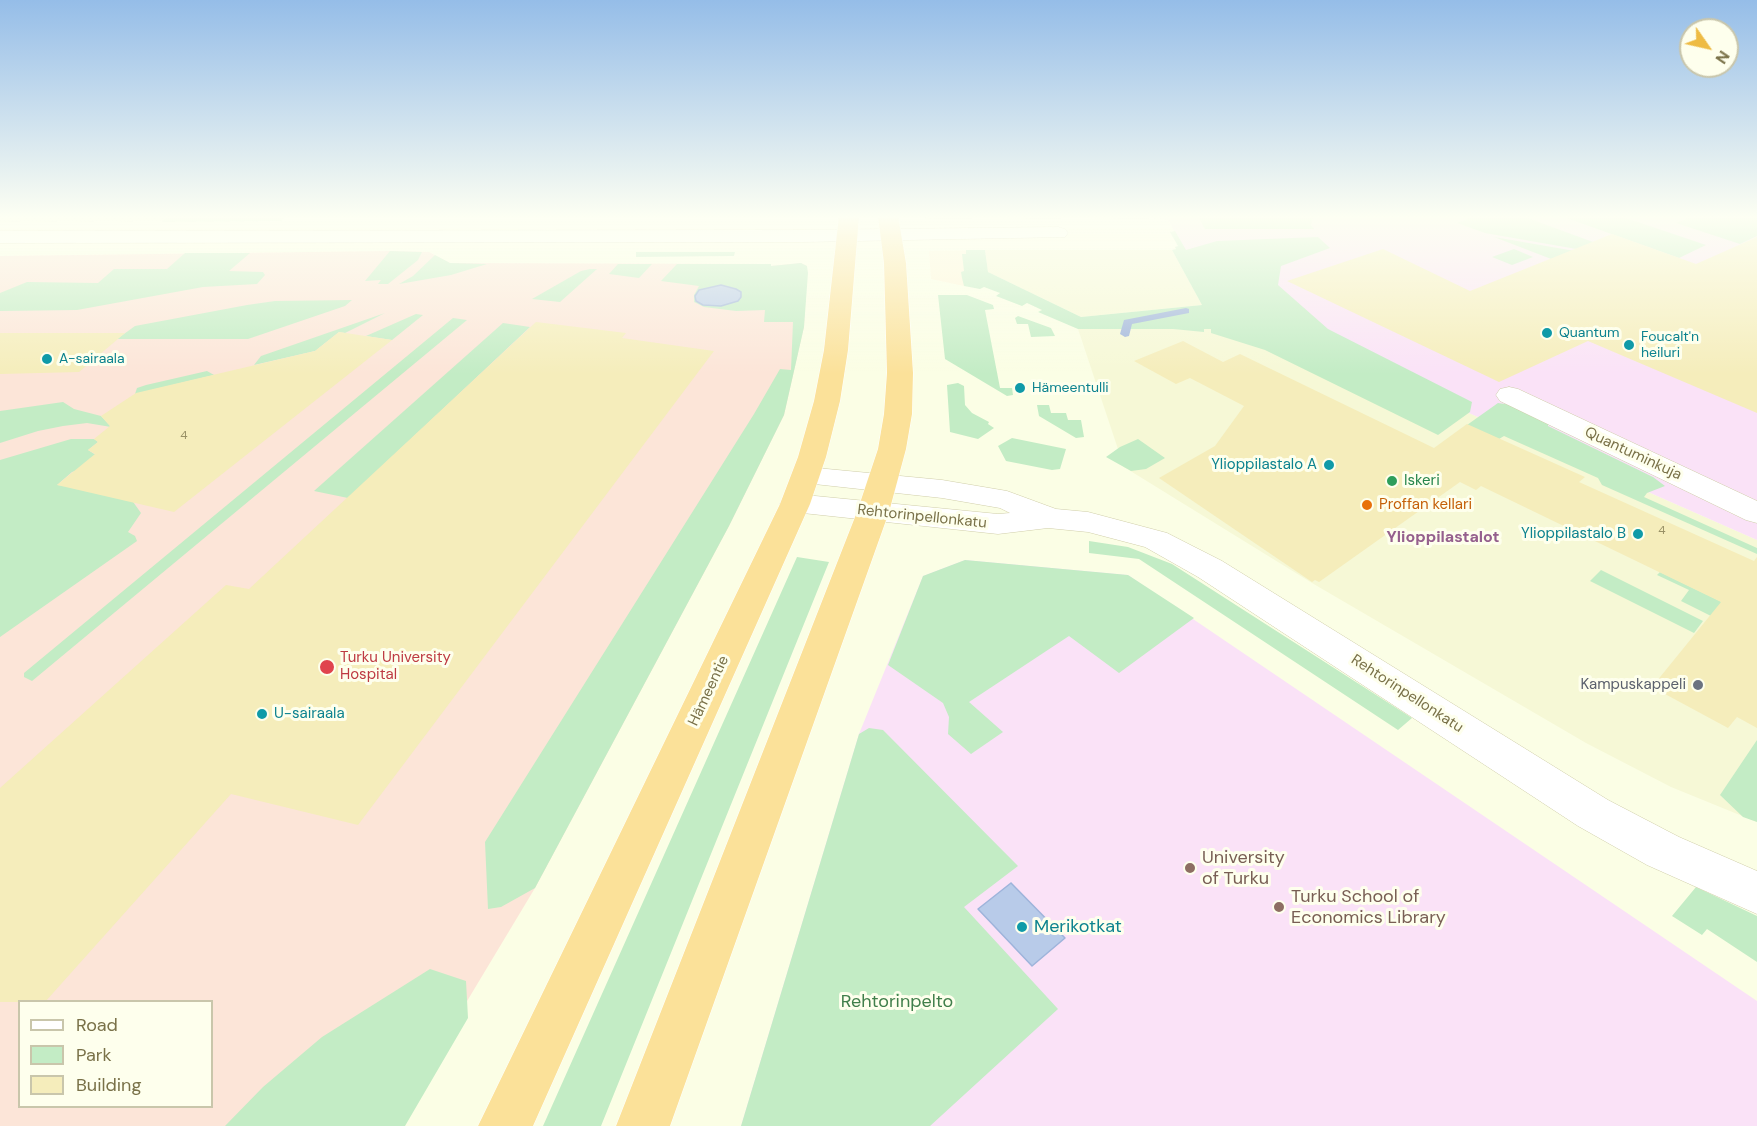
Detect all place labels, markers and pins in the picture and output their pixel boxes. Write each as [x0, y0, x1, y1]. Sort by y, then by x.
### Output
place label: Quantum [1559, 325, 1619, 341]
marker: Quantum [1540, 326, 1554, 340]
place label: Foucalt'n heiluri [1641, 329, 1699, 362]
marker: Foucalt'n heiluri [1622, 338, 1636, 352]
place label: A-sairaala [59, 351, 125, 367]
marker: A-sairaala [40, 352, 54, 366]
place label: Hämeentulli [1032, 380, 1109, 396]
marker: Hämeentulli [1013, 381, 1027, 395]
place label: Ylioppilastalo A [1211, 456, 1317, 474]
marker: Ylioppilastalo A [1322, 458, 1336, 472]
place label: Iskeri [1404, 472, 1440, 490]
marker: Iskeri [1385, 474, 1399, 488]
place label: Proffan kellari [1379, 496, 1472, 514]
marker: Proffan kellari [1360, 498, 1374, 512]
place label: Ylioppilastalo B [1521, 525, 1626, 543]
marker: Ylioppilastalo B [1631, 527, 1645, 541]
place label: Turku University Hospital [340, 649, 451, 684]
marker: Turku University Hospital [318, 658, 336, 676]
place label: Kampuskappeli [1581, 676, 1686, 694]
marker: Kampuskappeli [1691, 678, 1705, 692]
place label: U-sairaala [274, 705, 345, 723]
marker: U-sairaala [255, 707, 269, 721]
place label: University of Turku [1202, 847, 1285, 890]
marker: University of Turku [1183, 861, 1197, 875]
place label: Turku School of Economics Library [1291, 886, 1446, 928]
marker: Turku School of Economics Library [1272, 900, 1286, 914]
place label: Merikotkat [1034, 916, 1122, 938]
marker: Merikotkat [1015, 920, 1029, 934]

